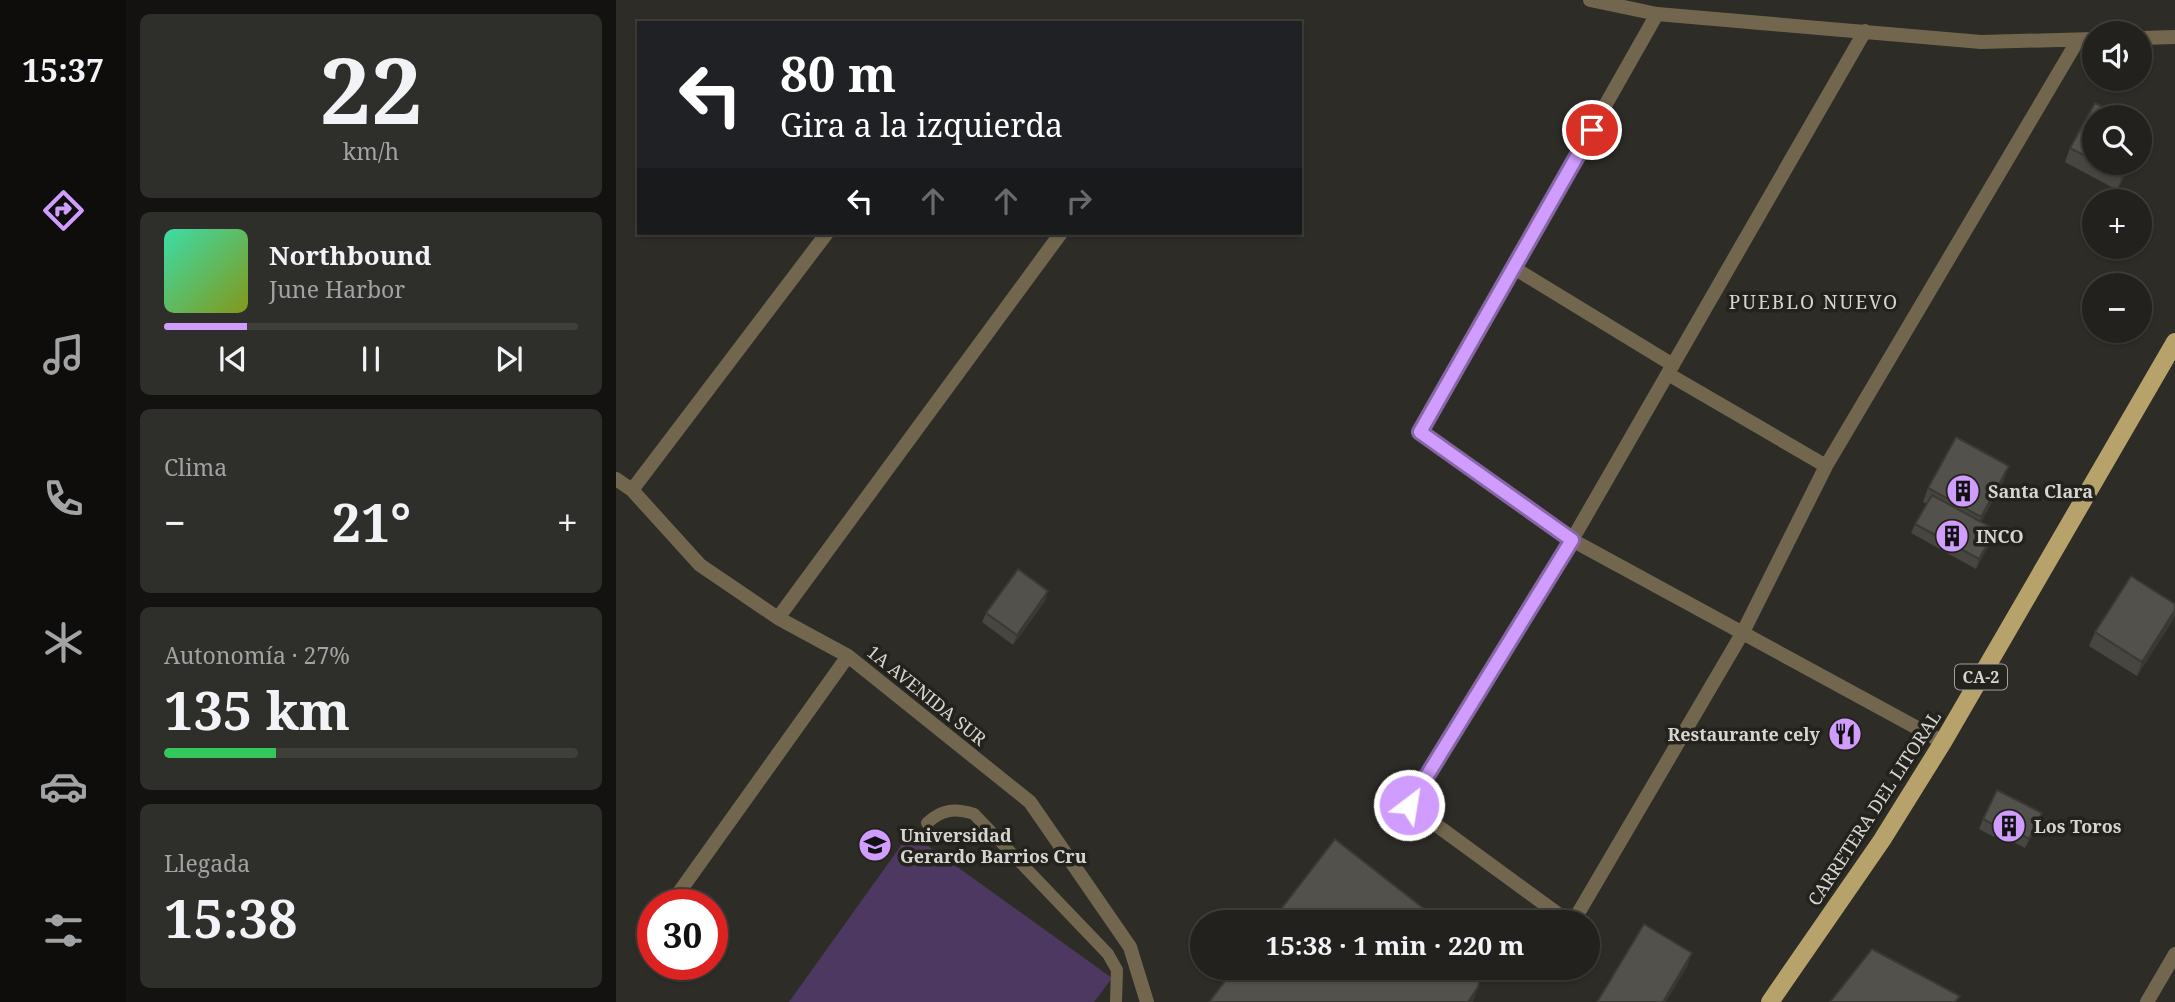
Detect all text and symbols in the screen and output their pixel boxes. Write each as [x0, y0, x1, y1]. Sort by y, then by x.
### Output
map controls [2082, 21, 2152, 343]
button: sound [2082, 21, 2152, 91]
text: 22 [320, 27, 422, 151]
text: 80 m [780, 40, 896, 106]
text: 15:37 [22, 48, 104, 91]
icon: left [665, 49, 756, 140]
pin [1562, 100, 1622, 160]
text: Gira a la izquierda [780, 103, 1063, 146]
button: search [2082, 105, 2152, 175]
icon: arrive [1573, 111, 1611, 149]
text: km/h [343, 135, 399, 167]
icon: left [841, 182, 879, 220]
icon: ahead [914, 182, 952, 220]
icon: ahead [987, 182, 1025, 220]
icon: right [1060, 182, 1098, 220]
icon: directions [39, 186, 88, 235]
button: + [2082, 189, 2152, 259]
text: Northbound [269, 237, 431, 273]
text: June Harbor [269, 273, 405, 305]
button: − [2082, 273, 2152, 343]
district label: PUEBLO NUEVO [1729, 289, 1899, 315]
icon: music [39, 330, 88, 379]
icon: previous [214, 340, 252, 378]
icon: pause [352, 340, 390, 378]
icon: next [490, 340, 528, 378]
text: Clima [164, 451, 227, 483]
building icon: Santa Clara [1944, 472, 1982, 510]
icon: phone [39, 474, 88, 523]
place label: Santa Clara [1988, 479, 2093, 503]
text: 21° [332, 486, 411, 557]
text: − [164, 496, 186, 548]
text: + [557, 496, 578, 548]
building icon: INCO [1933, 517, 1971, 555]
place label: INCO [1976, 524, 2024, 548]
icon: climate [39, 618, 88, 667]
text: Autonomía · 27% [164, 639, 350, 671]
street label: 1A AVENIDA SUR [862, 639, 992, 751]
road number: CA-2 [1955, 664, 2007, 690]
text: 135 km [164, 674, 350, 745]
street label: CARRETERA DEL LITORAL [1802, 706, 1946, 910]
restaurant icon: Restaurante cely [1826, 715, 1864, 753]
place label: Restaurante cely [1667, 722, 1821, 746]
icon: car [39, 762, 88, 811]
position arrow [1372, 768, 1446, 842]
building icon: Los Toros [1990, 807, 2028, 845]
place label: Los Toros [2034, 814, 2122, 838]
place label: Universidad Gerardo Barrios Cru [900, 823, 1087, 868]
school or university icon: Universidad Gerardo Barrios Cru [856, 826, 894, 864]
text: Llegada [164, 847, 250, 879]
text: 15:38 [164, 882, 297, 953]
speed limit sign: 30 [637, 889, 728, 980]
icon: filters [39, 906, 88, 955]
text: 15:38 · 1 min · 220 m [1265, 927, 1525, 963]

